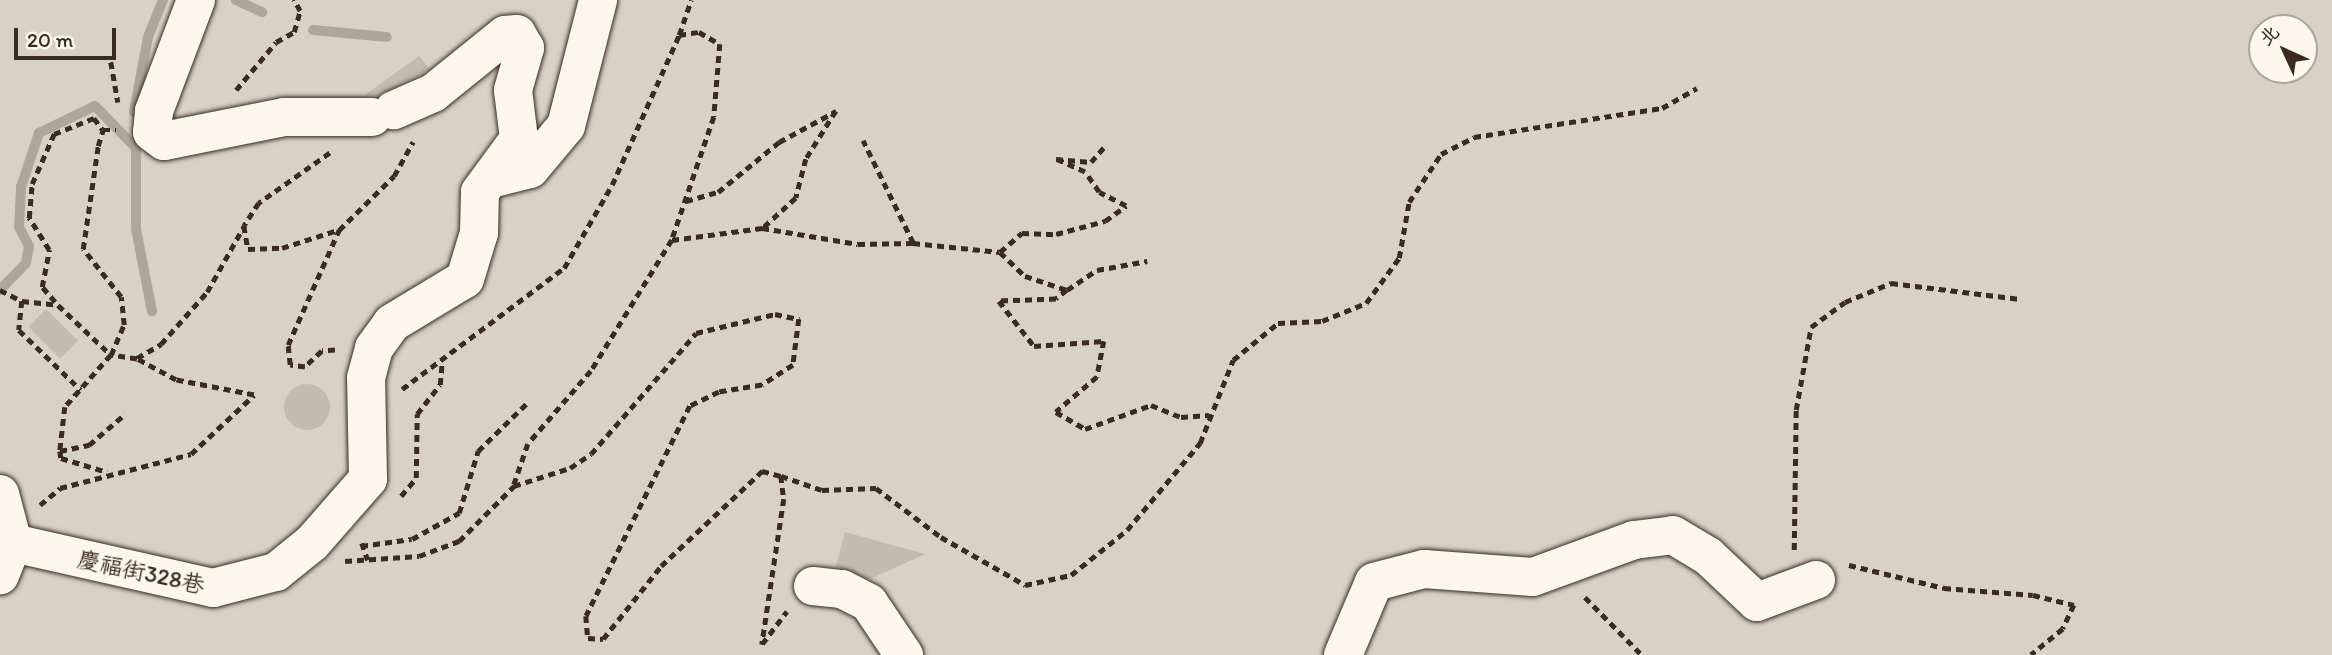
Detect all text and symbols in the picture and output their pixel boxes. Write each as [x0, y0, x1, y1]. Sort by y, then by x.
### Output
scale bar [18, 14, 119, 58]
north arrow [2248, 14, 2318, 84]
text: 北 [2254, 20, 2284, 50]
text: 20 m [27, 27, 73, 52]
street label: 慶福街328巷 [75, 545, 207, 599]

